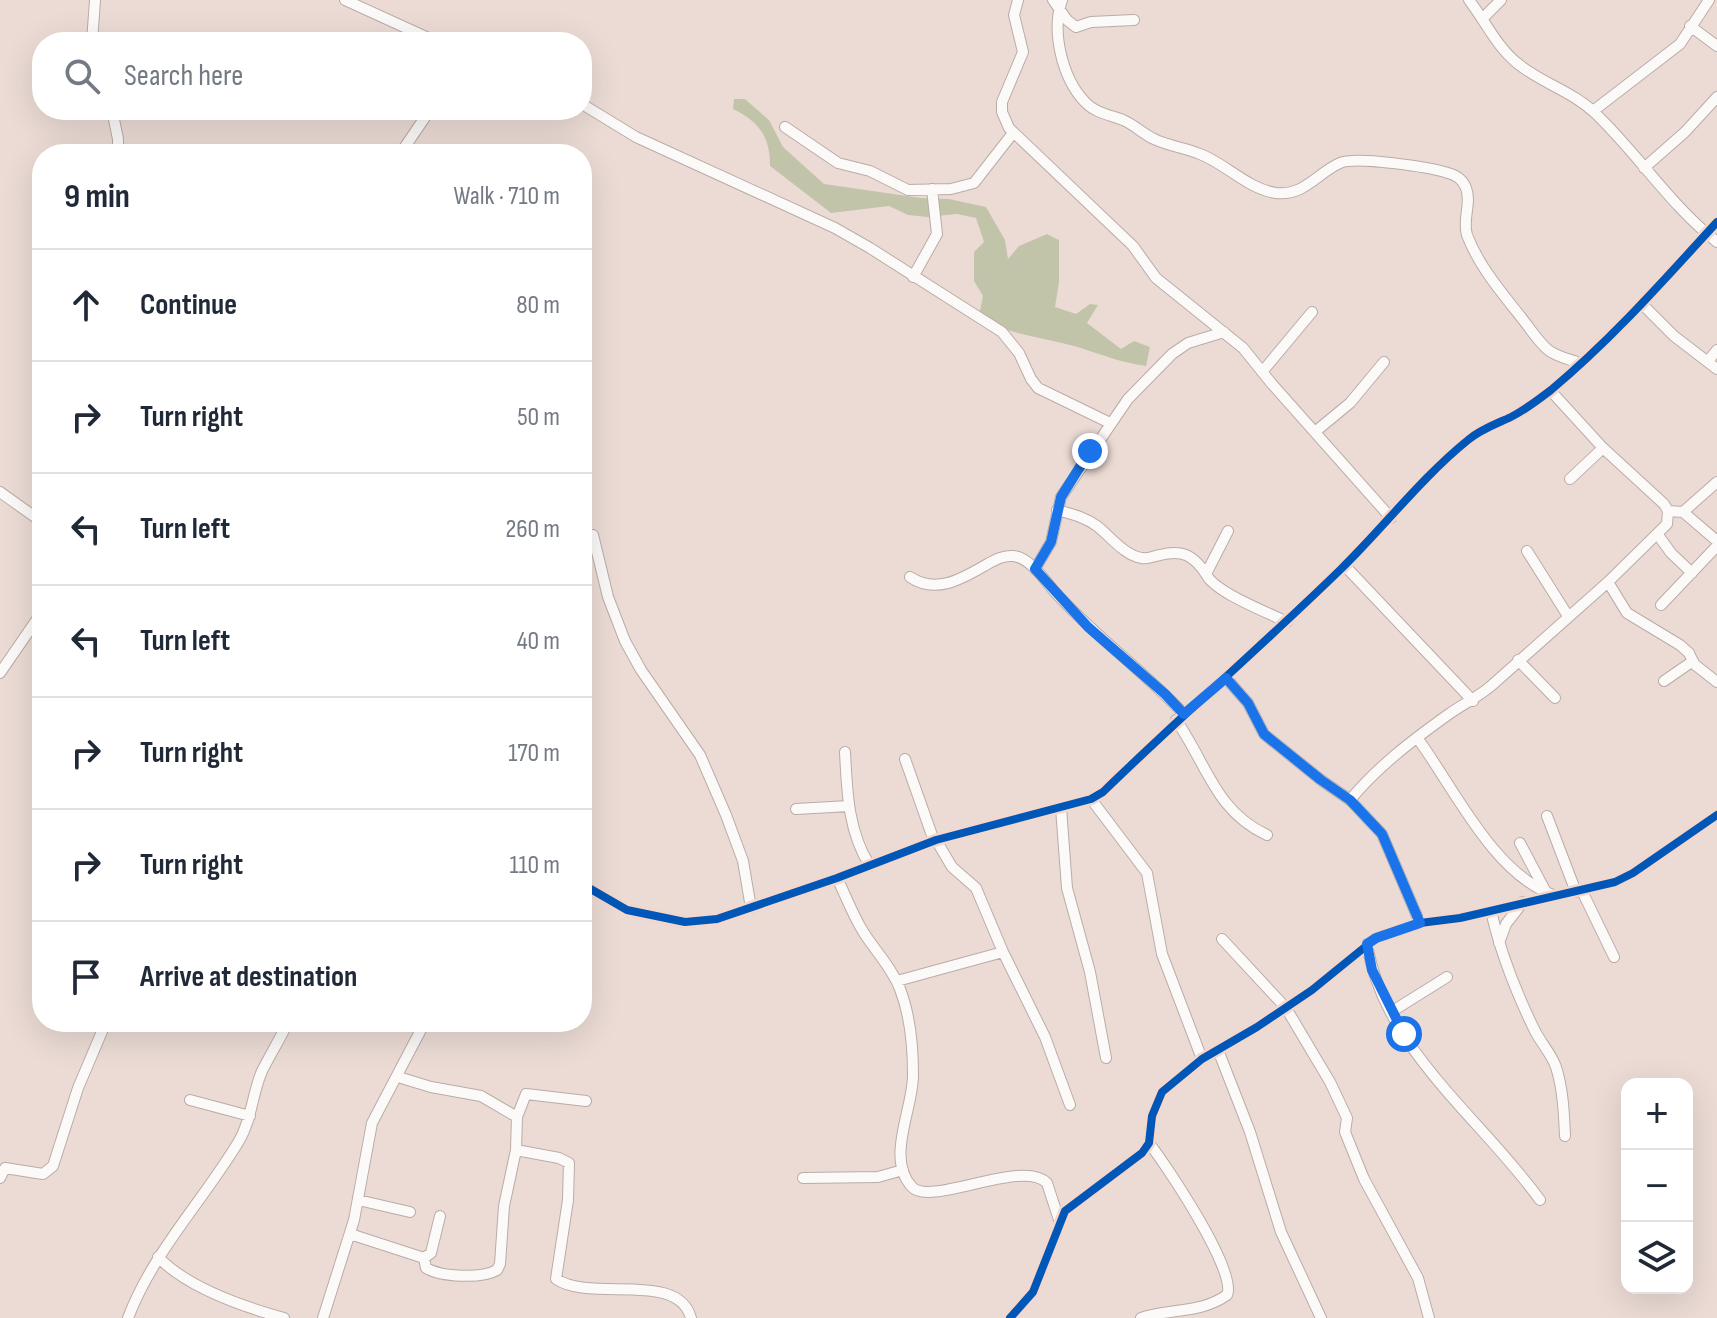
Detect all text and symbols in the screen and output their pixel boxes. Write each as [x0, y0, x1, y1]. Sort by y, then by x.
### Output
search box [32, 32, 592, 120]
icon: search [60, 54, 104, 98]
text: Search here [124, 58, 243, 94]
text: 9 min [64, 176, 130, 217]
text: Walk · 710 m [454, 181, 560, 212]
icon: ahead [64, 283, 108, 327]
text: Continue [140, 287, 237, 323]
text: 80 m [516, 290, 560, 321]
icon: right [64, 395, 108, 439]
text: Turn right [140, 399, 243, 435]
text: 50 m [517, 402, 560, 433]
route end [1072, 433, 1108, 469]
icon: left [64, 507, 108, 551]
text: Turn left [140, 511, 230, 547]
text: 260 m [505, 514, 560, 545]
icon: left [64, 619, 108, 663]
text: Turn left [140, 623, 230, 659]
text: 40 m [517, 626, 560, 657]
icon: right [64, 731, 108, 775]
text: Turn right [140, 735, 243, 771]
text: 170 m [508, 738, 560, 769]
icon: right [64, 843, 108, 887]
text: Turn right [140, 847, 243, 883]
text: 110 m [509, 850, 560, 881]
icon: arrive [64, 955, 108, 999]
text: Arrive at destination [140, 959, 357, 995]
route start [1386, 1016, 1422, 1052]
map controls [1621, 1078, 1693, 1294]
button: + [1621, 1078, 1693, 1150]
button: − [1621, 1150, 1693, 1222]
button: layers [1621, 1222, 1693, 1294]

